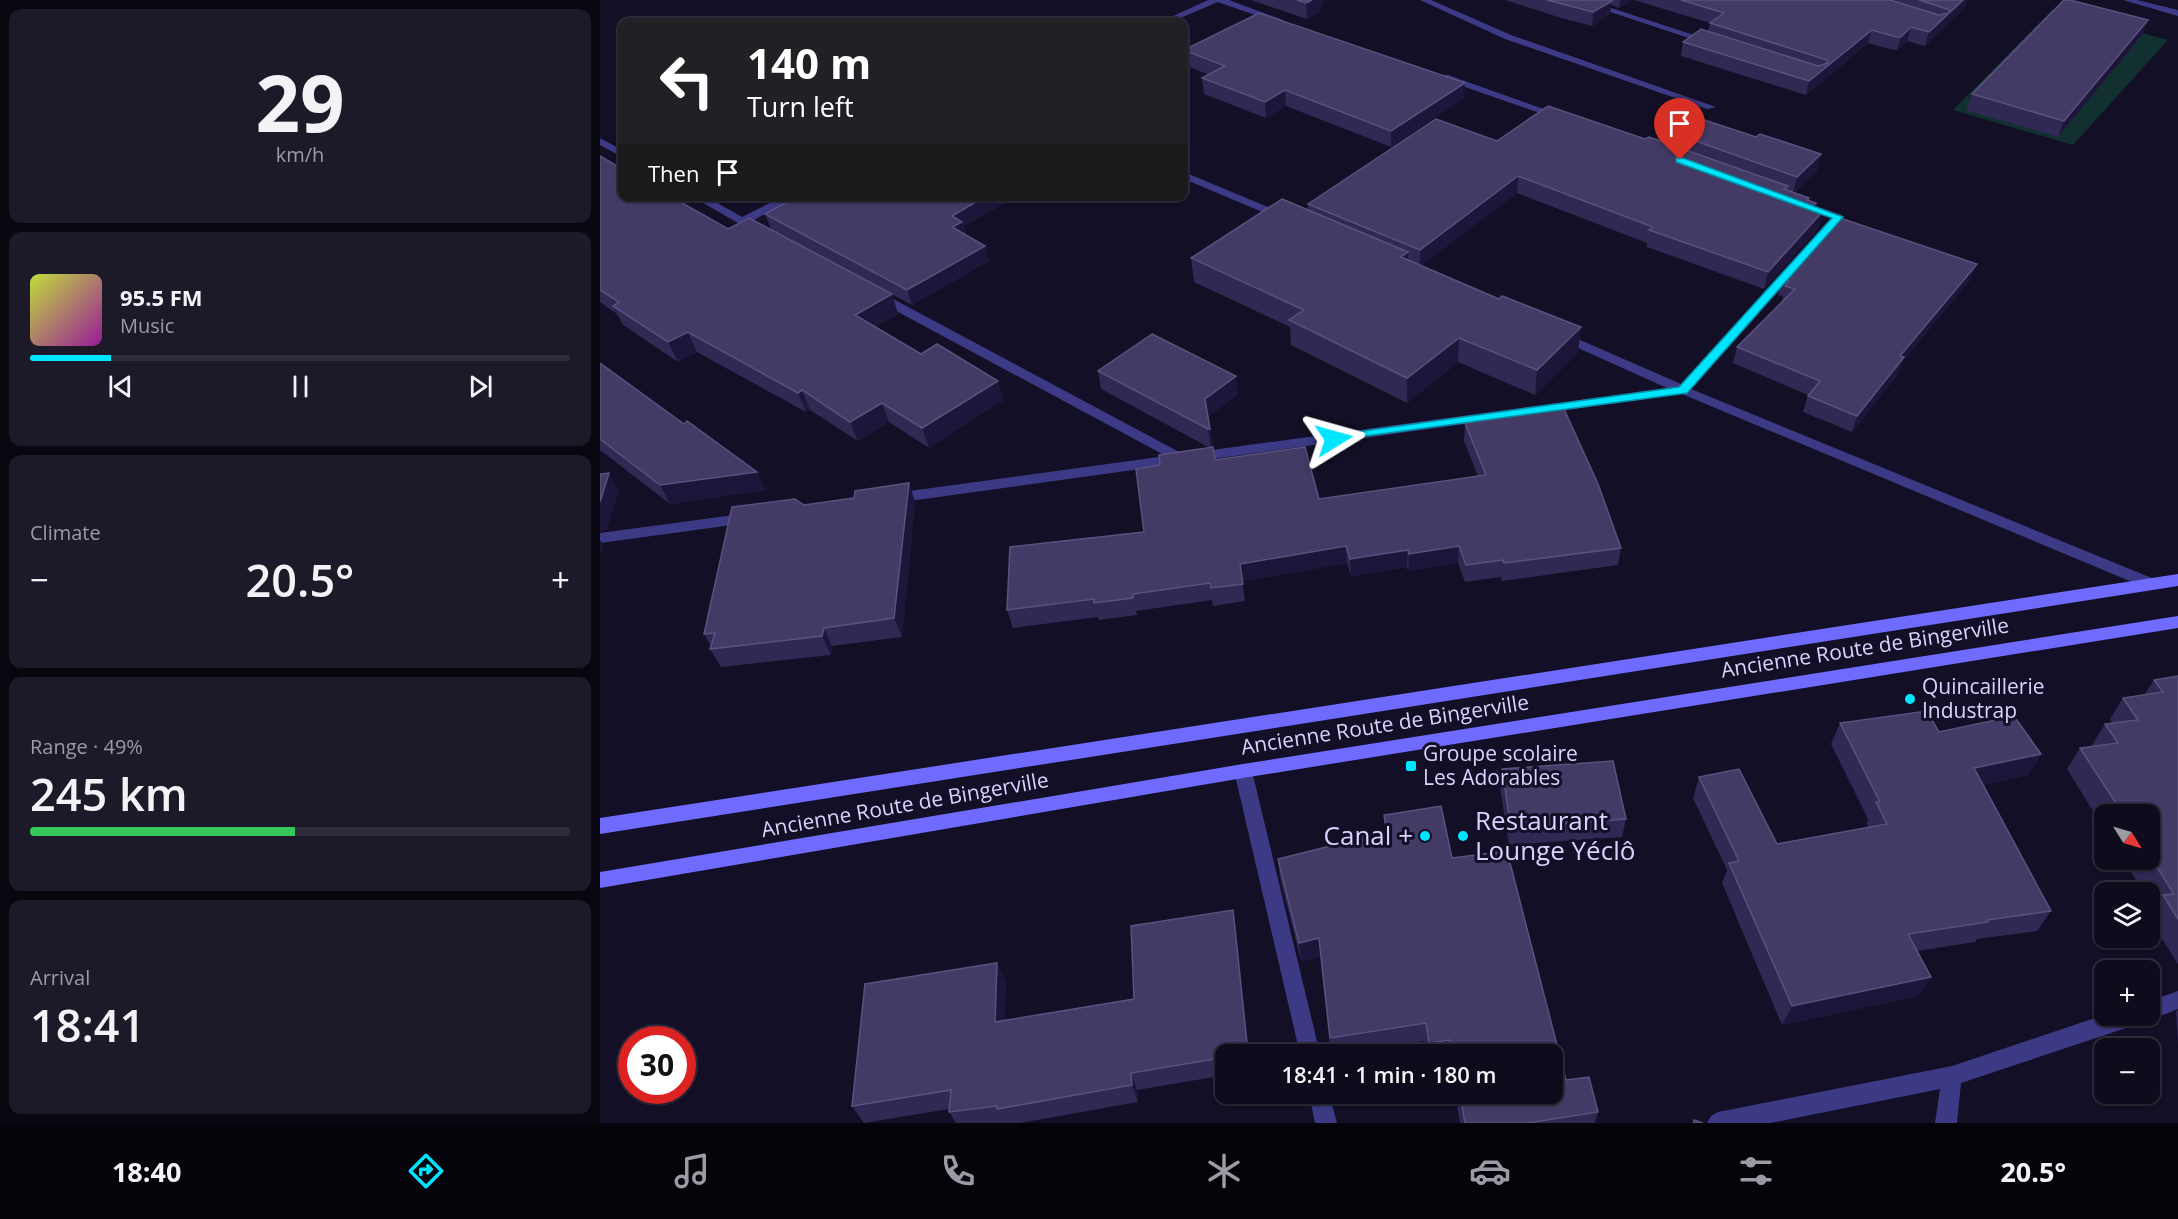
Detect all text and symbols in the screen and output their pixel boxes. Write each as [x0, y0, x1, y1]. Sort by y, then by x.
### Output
text: 140 m [747, 34, 871, 91]
icon: left [648, 42, 726, 120]
text: 29 [255, 49, 345, 155]
text: Turn left [747, 88, 854, 125]
pin [1654, 98, 1705, 160]
icon: arrive [1663, 107, 1696, 140]
text: km/h [276, 141, 324, 168]
icon: arrive [711, 156, 744, 189]
text: Then [648, 158, 699, 188]
text: 95.5 FM [120, 282, 203, 312]
text: Music [120, 312, 174, 339]
icon: previous [104, 370, 137, 403]
icon: pause [284, 370, 317, 403]
icon: next [464, 370, 497, 403]
position arrow [1302, 407, 1366, 471]
text: Climate [30, 519, 101, 546]
text: 20.5° [246, 549, 354, 610]
text: − [30, 557, 49, 602]
text: + [551, 557, 570, 602]
street label: Ancienne Route de Bingerville [1719, 610, 2011, 684]
place label: Quincaillerie Industrap [1922, 672, 2045, 724]
street label: Ancienne Route de Bingerville [1239, 687, 1531, 761]
marker: Quincaillerie Industrap [1903, 692, 1917, 706]
text: Range · 49% [30, 733, 143, 760]
place label: Groupe scolaire Les Adorables [1423, 739, 1578, 791]
marker: Groupe scolaire Les Adorables [1404, 759, 1418, 773]
text: 245 km [30, 763, 188, 824]
street label: Ancienne Route de Bingerville [759, 765, 1051, 843]
place label: Restaurant Lounge Yéclô [1475, 802, 1635, 868]
north arrow [2094, 804, 2160, 870]
map controls [2094, 804, 2160, 1104]
place label: Canal + [1324, 817, 1413, 853]
marker: Canal + [1418, 829, 1432, 843]
marker: Restaurant Lounge Yéclô [1456, 829, 1470, 843]
button: layers [2094, 882, 2160, 948]
button: + [2094, 960, 2160, 1026]
text: Arrival [30, 964, 90, 991]
text: 18:41 [30, 994, 145, 1055]
speed limit sign: 30 [618, 1026, 696, 1104]
button: − [2094, 1038, 2160, 1104]
text: 18:41 · 1 min · 180 m [1281, 1059, 1497, 1089]
icon: directions [405, 1150, 447, 1192]
icon: music [671, 1150, 713, 1192]
icon: phone [937, 1150, 979, 1192]
icon: climate [1203, 1150, 1245, 1192]
icon: car [1469, 1150, 1511, 1192]
icon: filters [1735, 1150, 1777, 1192]
text: 18:40 [112, 1153, 181, 1190]
text: 20.5° [2000, 1153, 2066, 1190]

